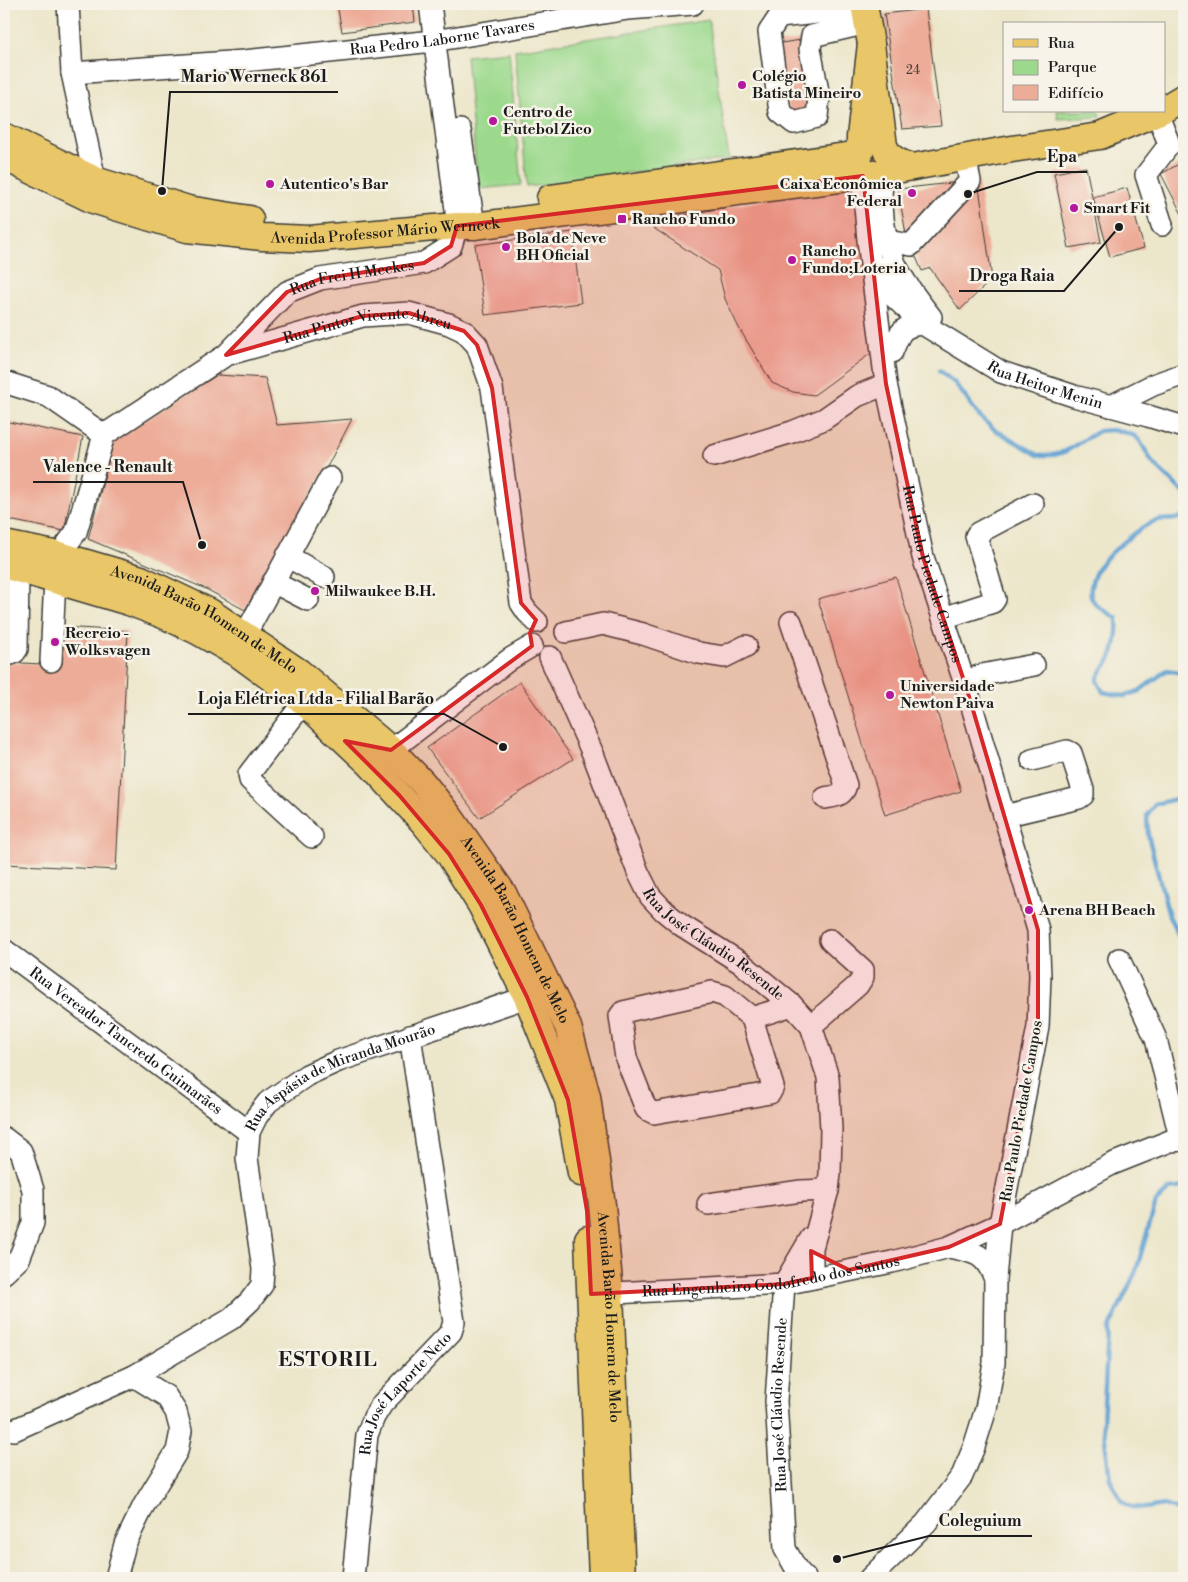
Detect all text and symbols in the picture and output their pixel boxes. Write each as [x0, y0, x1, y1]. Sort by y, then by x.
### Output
street label: Rua Pedro Laborne Tavares [349, 15, 536, 60]
legend [1003, 22, 1166, 112]
text: Rua [1048, 34, 1075, 53]
text: Parque [1048, 58, 1097, 77]
callout: Mario Werneck 861 [170, 61, 338, 92]
house number: 24 [906, 63, 920, 78]
text: Mario Werneck 861 [180, 67, 328, 87]
place label: Colégio Batista Mineiro [752, 67, 862, 103]
marker: Colégio Batista Mineiro [736, 79, 748, 91]
text: Edifício [1048, 84, 1104, 103]
place label: Centro de Futebol Zico [503, 103, 592, 139]
marker: Centro de Futebol Zico [487, 115, 499, 127]
callout: Epa [1037, 141, 1087, 172]
text: Epa [1047, 147, 1077, 167]
place label: Autentico's Bar [279, 175, 389, 194]
place label: Caixa Econômica Federal [780, 175, 903, 211]
marker: Autentico's Bar [264, 178, 276, 190]
marker: Caixa Econômica Federal [906, 187, 918, 199]
place label: Smart Fit [1084, 199, 1151, 218]
marker: Smart Fit [1068, 202, 1080, 214]
place label: Rancho Fundo [632, 210, 736, 229]
marker: Rancho Fundo [616, 213, 628, 225]
street label: Avenida Professor Mário Werneck [269, 214, 502, 249]
place label: Bola de Neve BH Oficial [516, 229, 606, 265]
marker: Bola de Neve BH Oficial [500, 241, 512, 253]
place label: Rancho Fundo;Loteria [802, 242, 907, 278]
marker: Rancho Fundo;Loteria [786, 254, 798, 266]
street label: Rua Frei H Meekes [287, 256, 415, 300]
callout: Droga Raia [959, 260, 1064, 291]
text: Droga Raia [969, 266, 1055, 286]
street label: Rua Pintor Vicente Abreu [281, 304, 454, 348]
street label: Rua Heitor Menin [983, 357, 1105, 413]
callout: Valence - Renault [33, 451, 183, 482]
text: Valence - Renault [42, 457, 173, 477]
street label: Rua Paulo Piedade Campos [898, 483, 966, 665]
street label: Avenida Barão Homem de Melo [107, 561, 301, 678]
place label: Milwaukee B.H. [325, 582, 436, 601]
marker: Milwaukee B.H. [309, 585, 321, 597]
place label: Recreio - Wolksvagen [64, 624, 151, 660]
marker: Recreio - Wolksvagen [49, 636, 61, 648]
place label: Universidade Newton Paiva [900, 677, 995, 713]
callout: Loja Elétrica Ltda - Filial Barão [188, 683, 444, 714]
text: Loja Elétrica Ltda - Filial Barão [198, 689, 434, 709]
marker: Universidade Newton Paiva [884, 689, 896, 701]
street label: Avenida Barão Homem de Melo [455, 831, 574, 1027]
street label: Rua José Cláudio Resende [638, 885, 788, 1005]
place label: Arena BH Beach [1038, 901, 1156, 920]
marker: Arena BH Beach [1023, 904, 1035, 916]
street label: Rua Vereador Tancredo Guimarães [25, 963, 226, 1119]
street label: Rua Paulo Piedade Campos [996, 1019, 1047, 1203]
street label: Rua Aspásia de Miranda Mourão [242, 1020, 438, 1135]
street label: Avenida Barão Homem de Melo [593, 1210, 624, 1423]
street label: Rua Engenheiro Godofredo dos Santos [641, 1251, 902, 1302]
street label: Rua José Cláudio Resende [767, 1317, 792, 1493]
street label: Rua José Laporte Neto [356, 1328, 456, 1456]
district label: ESTORIL [278, 1348, 378, 1373]
callout: Coleguium [929, 1505, 1032, 1536]
text: Coleguium [939, 1511, 1022, 1531]

